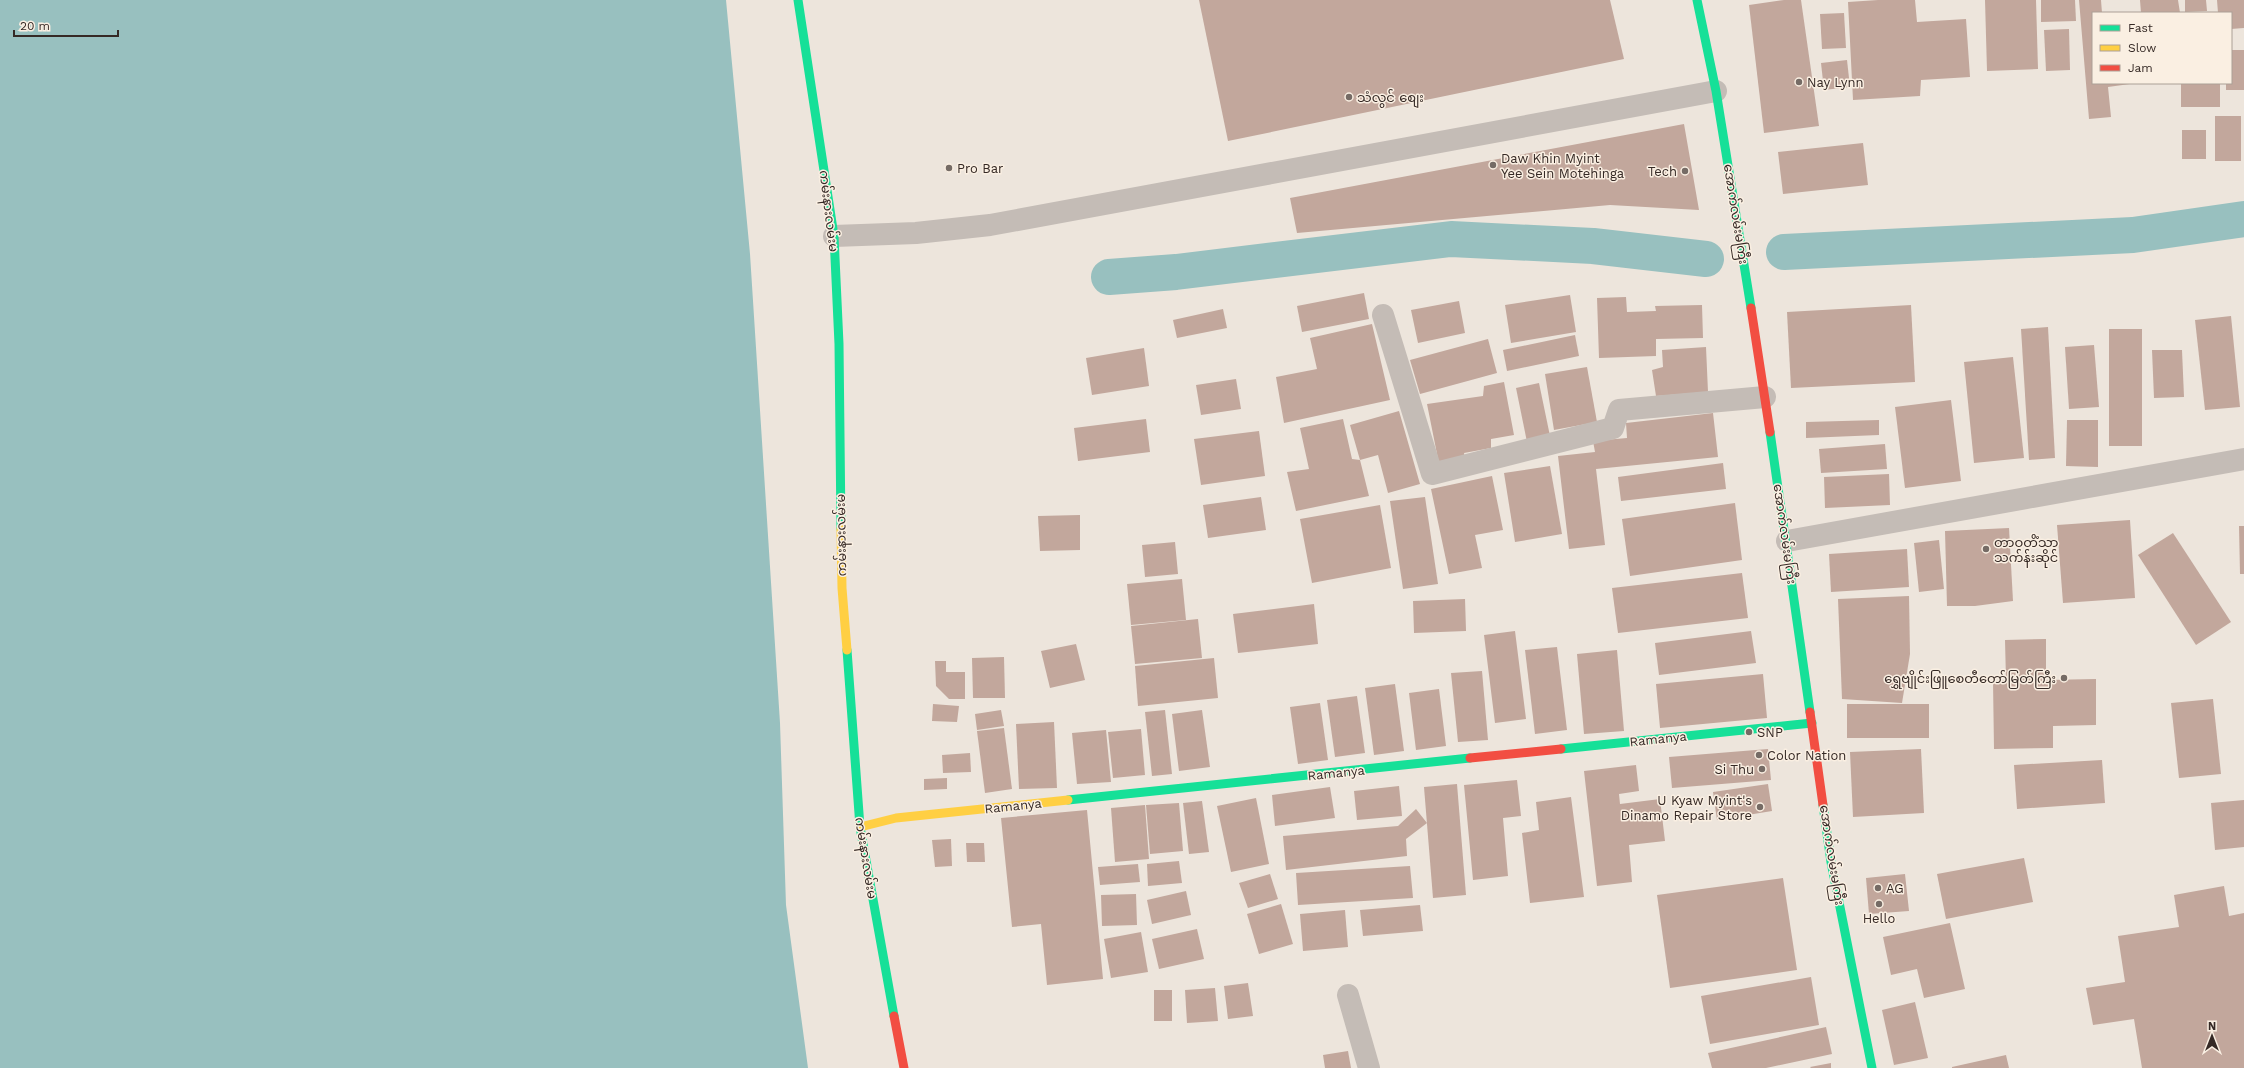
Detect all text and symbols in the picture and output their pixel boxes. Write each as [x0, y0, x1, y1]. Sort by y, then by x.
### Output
scale bar [14, 12, 118, 38]
legend [2092, 12, 2232, 84]
text: 20 m [20, 19, 50, 33]
text: Fast [2128, 21, 2153, 35]
text: Slow [2128, 41, 2156, 55]
text: Jam [2128, 61, 2153, 75]
place label: Nay Lynn [1807, 75, 1864, 90]
marker: Nay Lynn [1794, 77, 1804, 87]
place label: သံလွင် စျေး [1357, 89, 1424, 108]
marker: သံလွင် စျေး [1344, 92, 1354, 102]
place label: Daw Khin Myint Yee Sein Motehinga [1501, 151, 1625, 181]
marker: Daw Khin Myint Yee Sein Motehinga [1488, 160, 1498, 170]
place label: Pro Bar [957, 161, 1003, 176]
marker: Pro Bar [944, 163, 954, 173]
street label: အောက်လမ်းမကြီး [1718, 163, 1752, 266]
place label: Tech [1648, 164, 1677, 179]
marker: Tech [1680, 166, 1690, 176]
street label: ကမ်းနားလမ်းမ [814, 169, 842, 253]
street label: အောက်လမ်းမကြီး [1768, 483, 1800, 586]
street label: ကမ်းနားလမ်းမ [832, 493, 852, 576]
place label: တာဝတိံသာ သက်န်းဆိုင် [1994, 534, 2059, 568]
marker: တာဝတိံသာ သက်န်းဆိုင် [1981, 544, 1991, 554]
place label: ရွှေဗျိုင်းဖြူစေတီတော်မြတ်ကြီး [1884, 670, 2056, 689]
marker: ရွှေဗျိုင်းဖြူစေတီတော်မြတ်ကြီး [2059, 673, 2069, 683]
place label: SNP [1757, 725, 1783, 740]
marker: SNP [1744, 727, 1754, 737]
street label: Ramanya [1629, 728, 1688, 749]
place label: Color Nation [1767, 748, 1846, 763]
marker: Color Nation [1754, 750, 1764, 760]
street label: Ramanya [1307, 762, 1366, 783]
place label: Si Thu [1715, 762, 1754, 777]
marker: Si Thu [1757, 764, 1767, 774]
place label: U Kyaw Myint's Dinamo Repair Store [1621, 793, 1752, 823]
street label: Ramanya [984, 795, 1043, 816]
marker: U Kyaw Myint's Dinamo Repair Store [1755, 802, 1765, 812]
street label: အောက်လမ်းမကြီး [1814, 804, 1848, 907]
street label: ကမ်းနားလမ်းမ [849, 816, 881, 901]
place label: AG [1886, 881, 1904, 896]
marker: AG [1873, 883, 1883, 893]
marker: Hello [1874, 899, 1884, 909]
place label: Hello [1863, 911, 1896, 926]
north arrow [2192, 1016, 2232, 1056]
text: N [2208, 1020, 2216, 1033]

